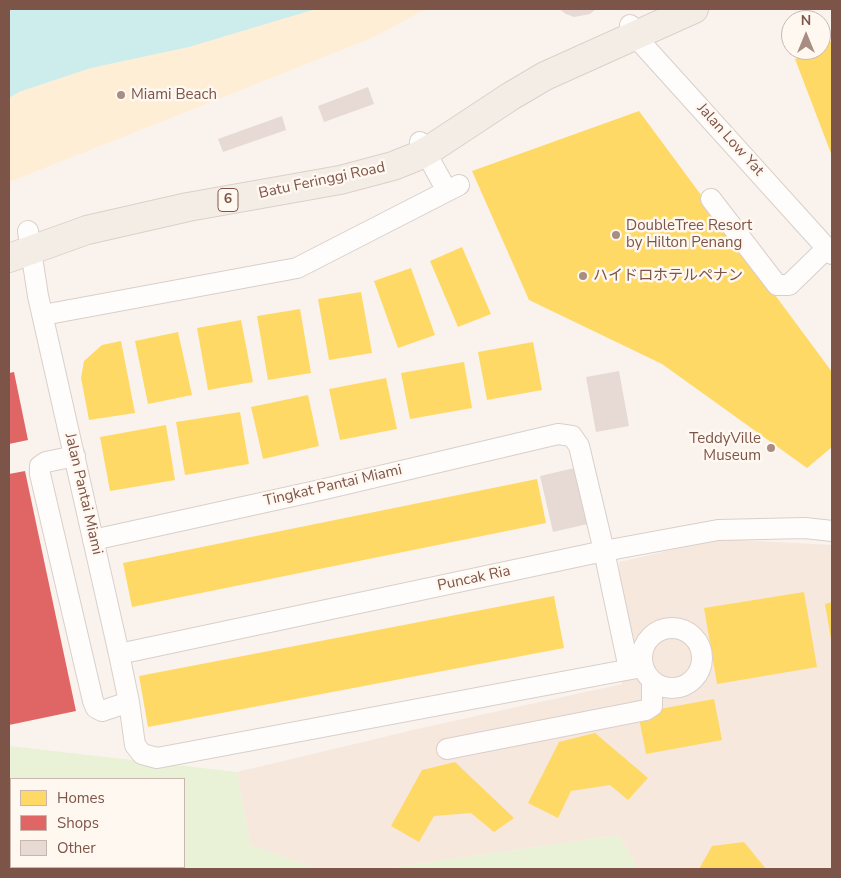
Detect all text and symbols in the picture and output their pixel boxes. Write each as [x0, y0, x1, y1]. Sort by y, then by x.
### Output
north arrow [781, 10, 831, 60]
text: N [801, 11, 811, 30]
place label: Miami Beach [131, 86, 217, 104]
marker: Miami Beach [115, 89, 127, 101]
street label: Jalan Low Yat [693, 100, 767, 180]
street label: Batu Feringgi Road [257, 159, 387, 203]
road number: 6 [218, 188, 238, 212]
place label: DoubleTree Resort by Hilton Penang [626, 217, 752, 252]
marker: DoubleTree Resort by Hilton Penang [610, 229, 622, 241]
place label: ハイドロホテルペナン [593, 267, 743, 285]
marker: ハイドロホテルペナン [577, 270, 589, 282]
place label: TeddyVille Museum [689, 430, 761, 465]
street label: Jalan Pantai Miami [60, 431, 106, 557]
marker: TeddyVille Museum [765, 442, 777, 454]
street label: Tingkat Pantai Miami [262, 461, 404, 511]
street label: Puncak Ria [436, 563, 512, 595]
legend [10, 778, 185, 868]
text: Homes [57, 788, 105, 808]
text: Shops [57, 813, 99, 833]
text: Other [57, 838, 96, 858]

